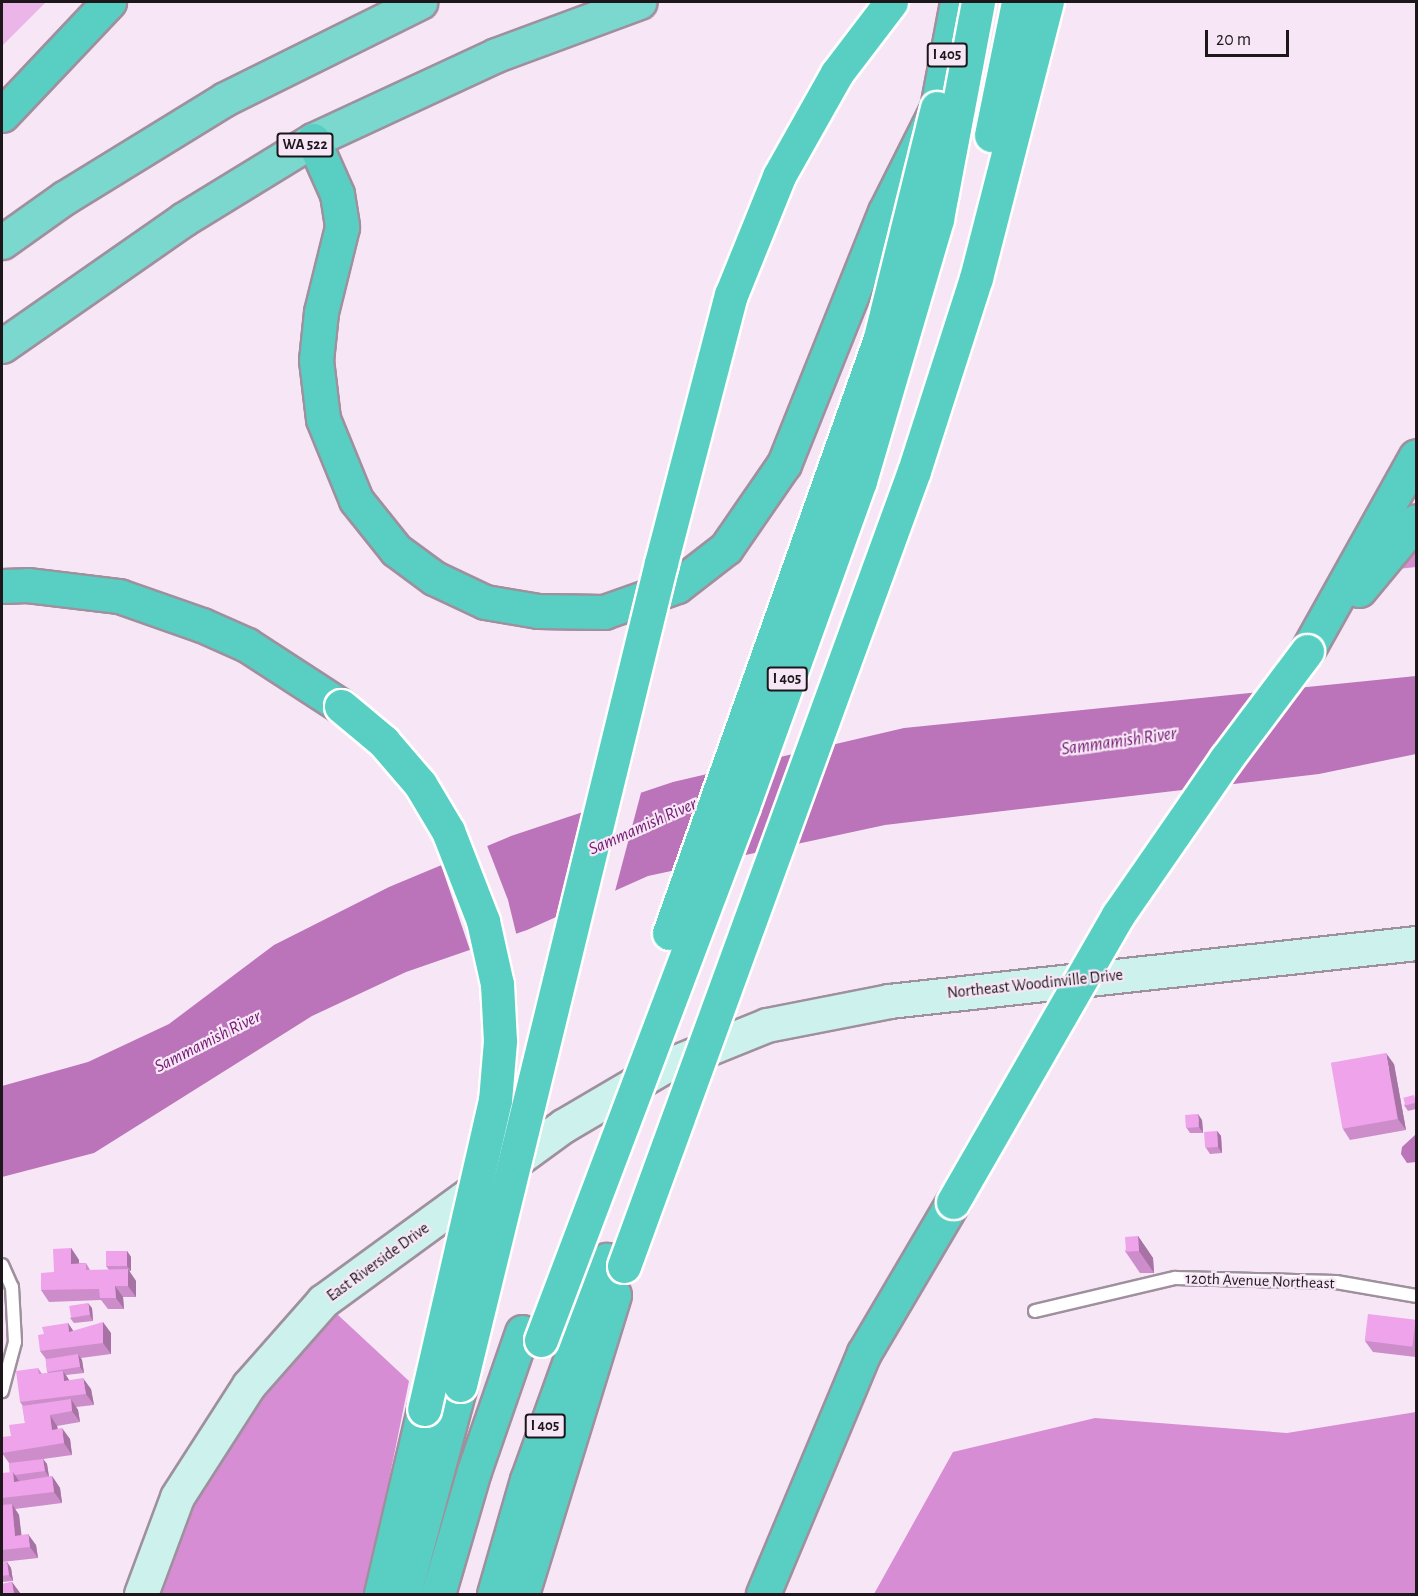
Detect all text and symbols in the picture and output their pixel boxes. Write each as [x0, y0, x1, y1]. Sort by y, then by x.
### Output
scale bar [1208, 18, 1292, 56]
text: 20 m [1216, 31, 1251, 49]
road number: I 405 [926, 43, 968, 67]
road number: WA 522 [276, 133, 334, 157]
road number: I 405 [766, 667, 808, 691]
water label: Sammamish River [1060, 723, 1178, 761]
water label: Sammamish River [586, 794, 700, 860]
street label: Northeast Woodinville Drive [946, 965, 1124, 1003]
water label: Sammamish River [151, 1006, 265, 1078]
street label: East Riverside Drive [323, 1218, 433, 1306]
street label: 120th Avenue Northeast [1185, 1269, 1335, 1293]
road number: I 405 [524, 1414, 566, 1438]

